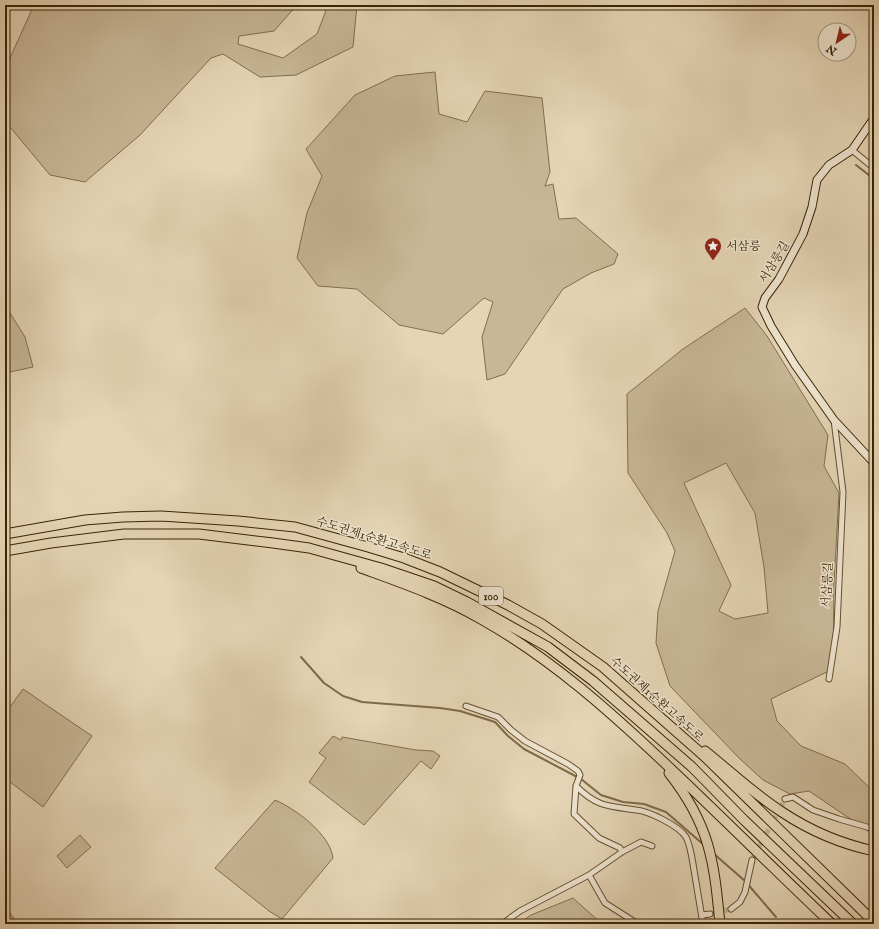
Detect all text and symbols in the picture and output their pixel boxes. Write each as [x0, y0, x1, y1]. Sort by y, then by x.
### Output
north arrow [817, 22, 857, 62]
text: N [824, 41, 841, 58]
place icon: 서삼릉 [703, 236, 723, 261]
place label: 서삼릉 [726, 239, 761, 254]
street label: 서삼릉길 [756, 239, 793, 286]
street label: 수도권제1순환고속도로 [314, 514, 434, 563]
street label: 서삼릉길 [819, 561, 836, 609]
road number: 100 [479, 587, 503, 605]
street label: 수도권제1순환고속도로 [607, 654, 707, 745]

